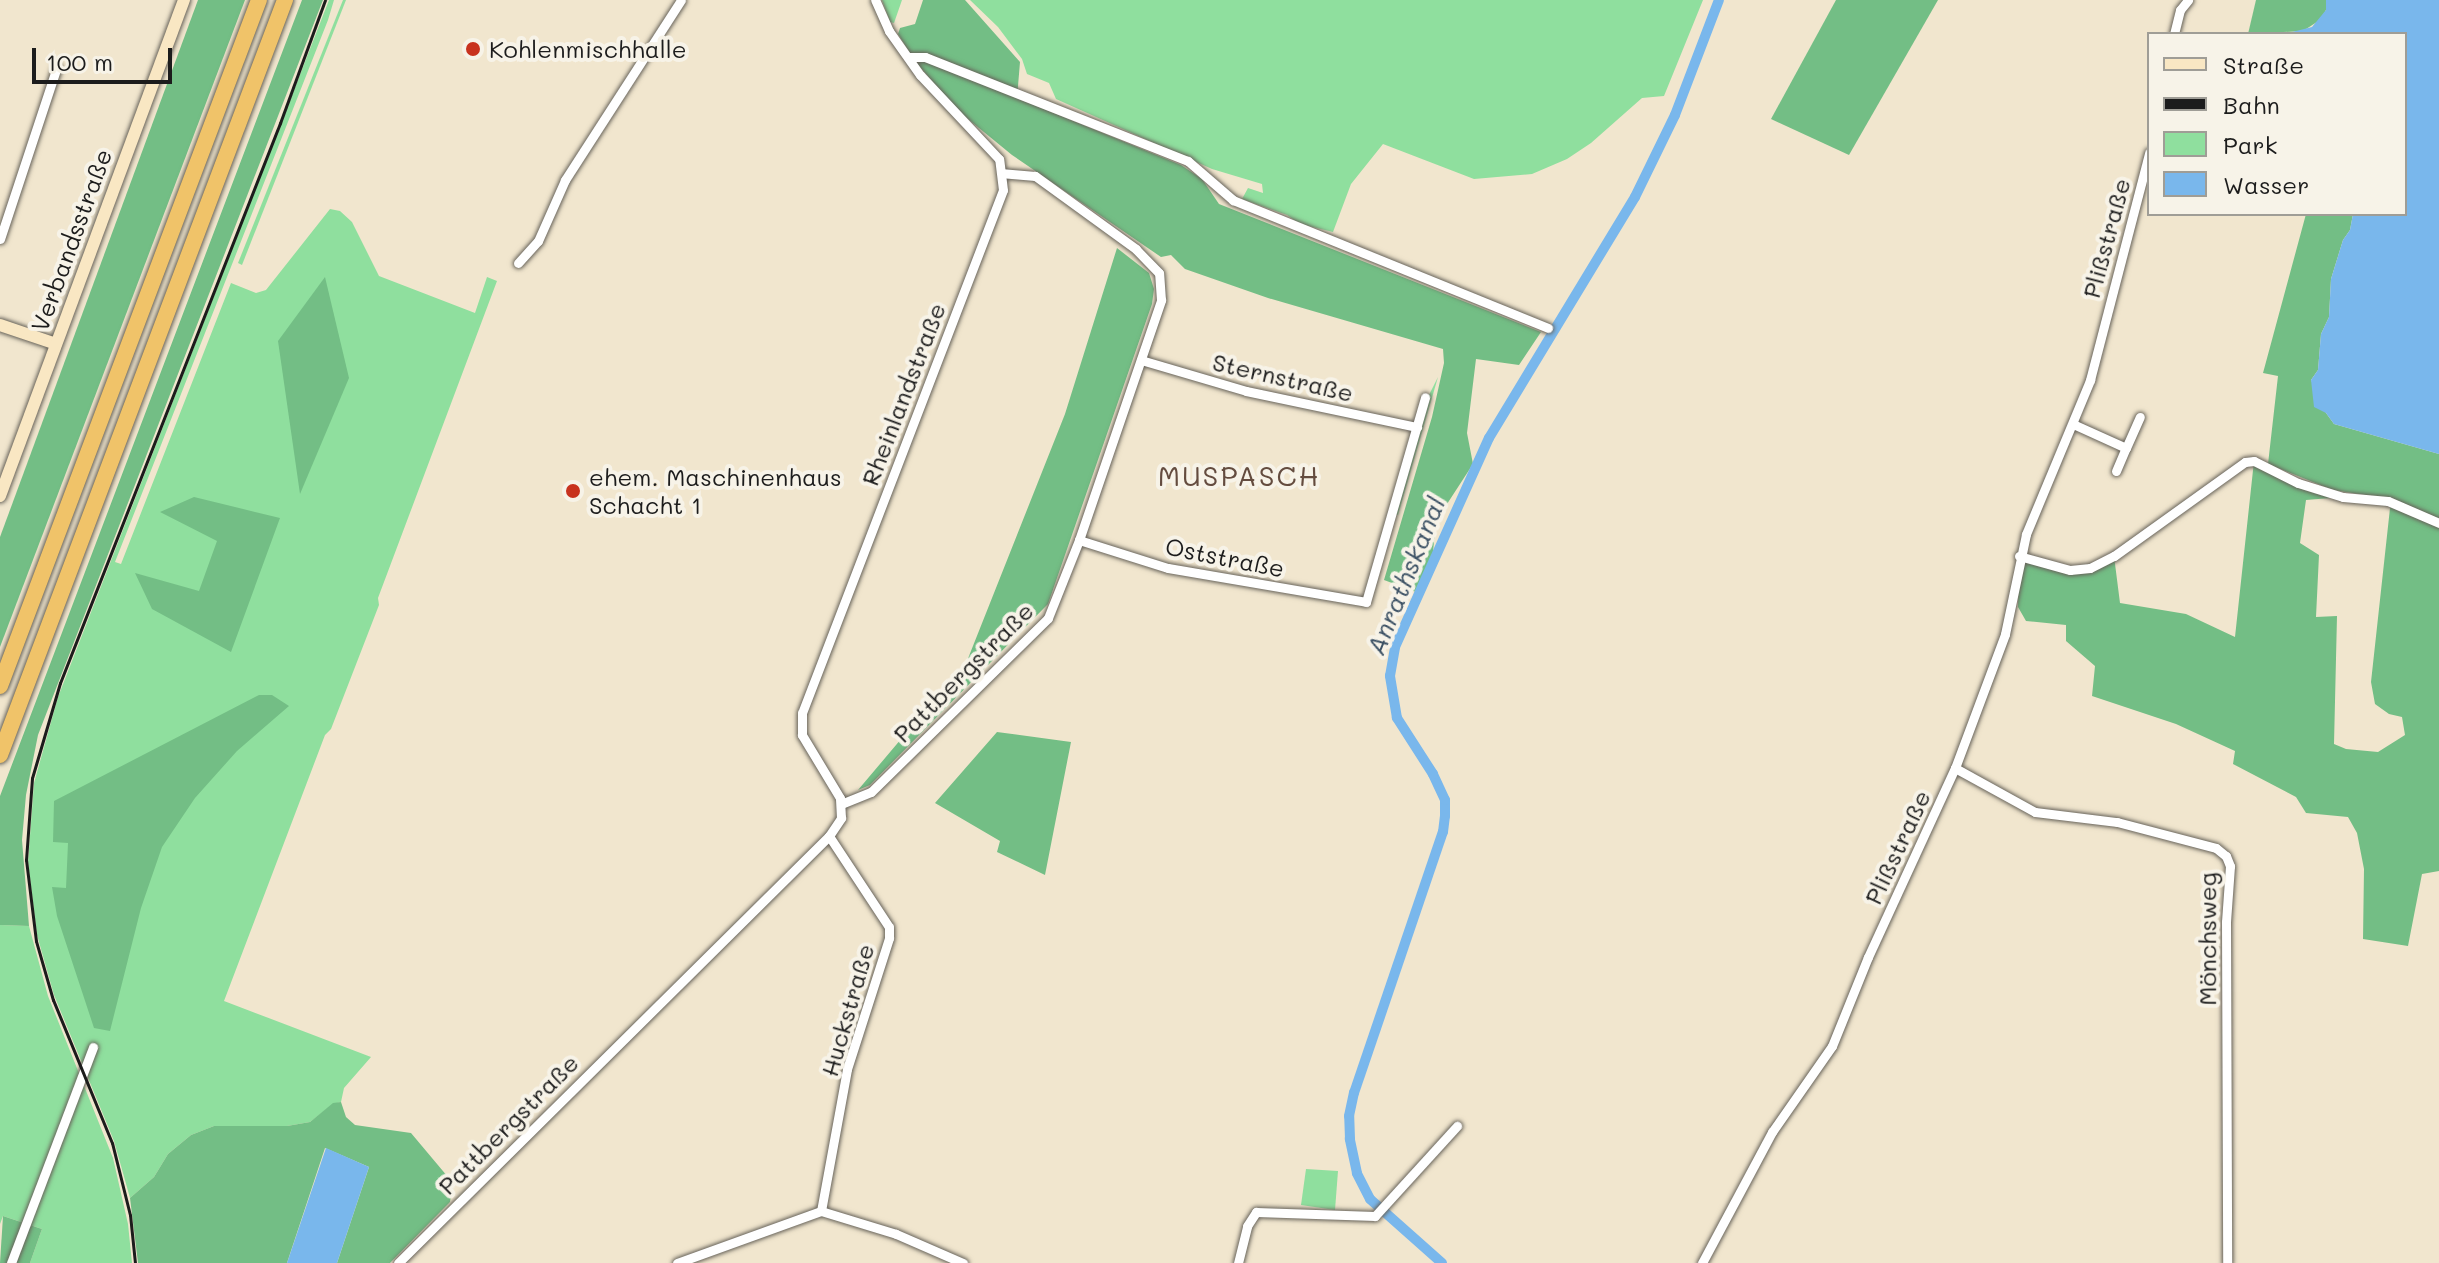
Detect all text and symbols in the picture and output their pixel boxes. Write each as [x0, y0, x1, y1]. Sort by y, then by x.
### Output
scale bar [36, 32, 176, 82]
legend [2147, 32, 2407, 216]
place label: Kohlenmischhalle [489, 35, 687, 63]
marker: Kohlenmischhalle [464, 40, 482, 58]
text: 100 m [46, 46, 113, 77]
text: Straße [2223, 49, 2304, 80]
text: Bahn [2223, 89, 2280, 120]
text: Park [2223, 129, 2277, 160]
street label: Verbandsstraße [25, 145, 117, 335]
text: Wasser [2223, 169, 2309, 200]
street label: Plißstraße [2076, 175, 2136, 301]
street label: Rheinlandstraße [855, 299, 951, 489]
street label: Sternstraße [1210, 347, 1356, 407]
district label: MUSPASCH [1158, 458, 1320, 492]
place label: ehem. Maschinenhaus Schacht 1 [589, 463, 842, 519]
marker: ehem. Maschinenhaus Schacht 1 [564, 482, 582, 500]
water label: Anrathskanal [1360, 492, 1452, 660]
street label: Oststraße [1163, 531, 1287, 583]
street label: Pattbergstraße [887, 596, 1039, 748]
street label: Plißstraße [1858, 785, 1936, 909]
street label: Mönchsweg [2193, 872, 2221, 1006]
street label: Huckstraße [814, 940, 880, 1080]
street label: Pattbergstraße [432, 1048, 584, 1200]

